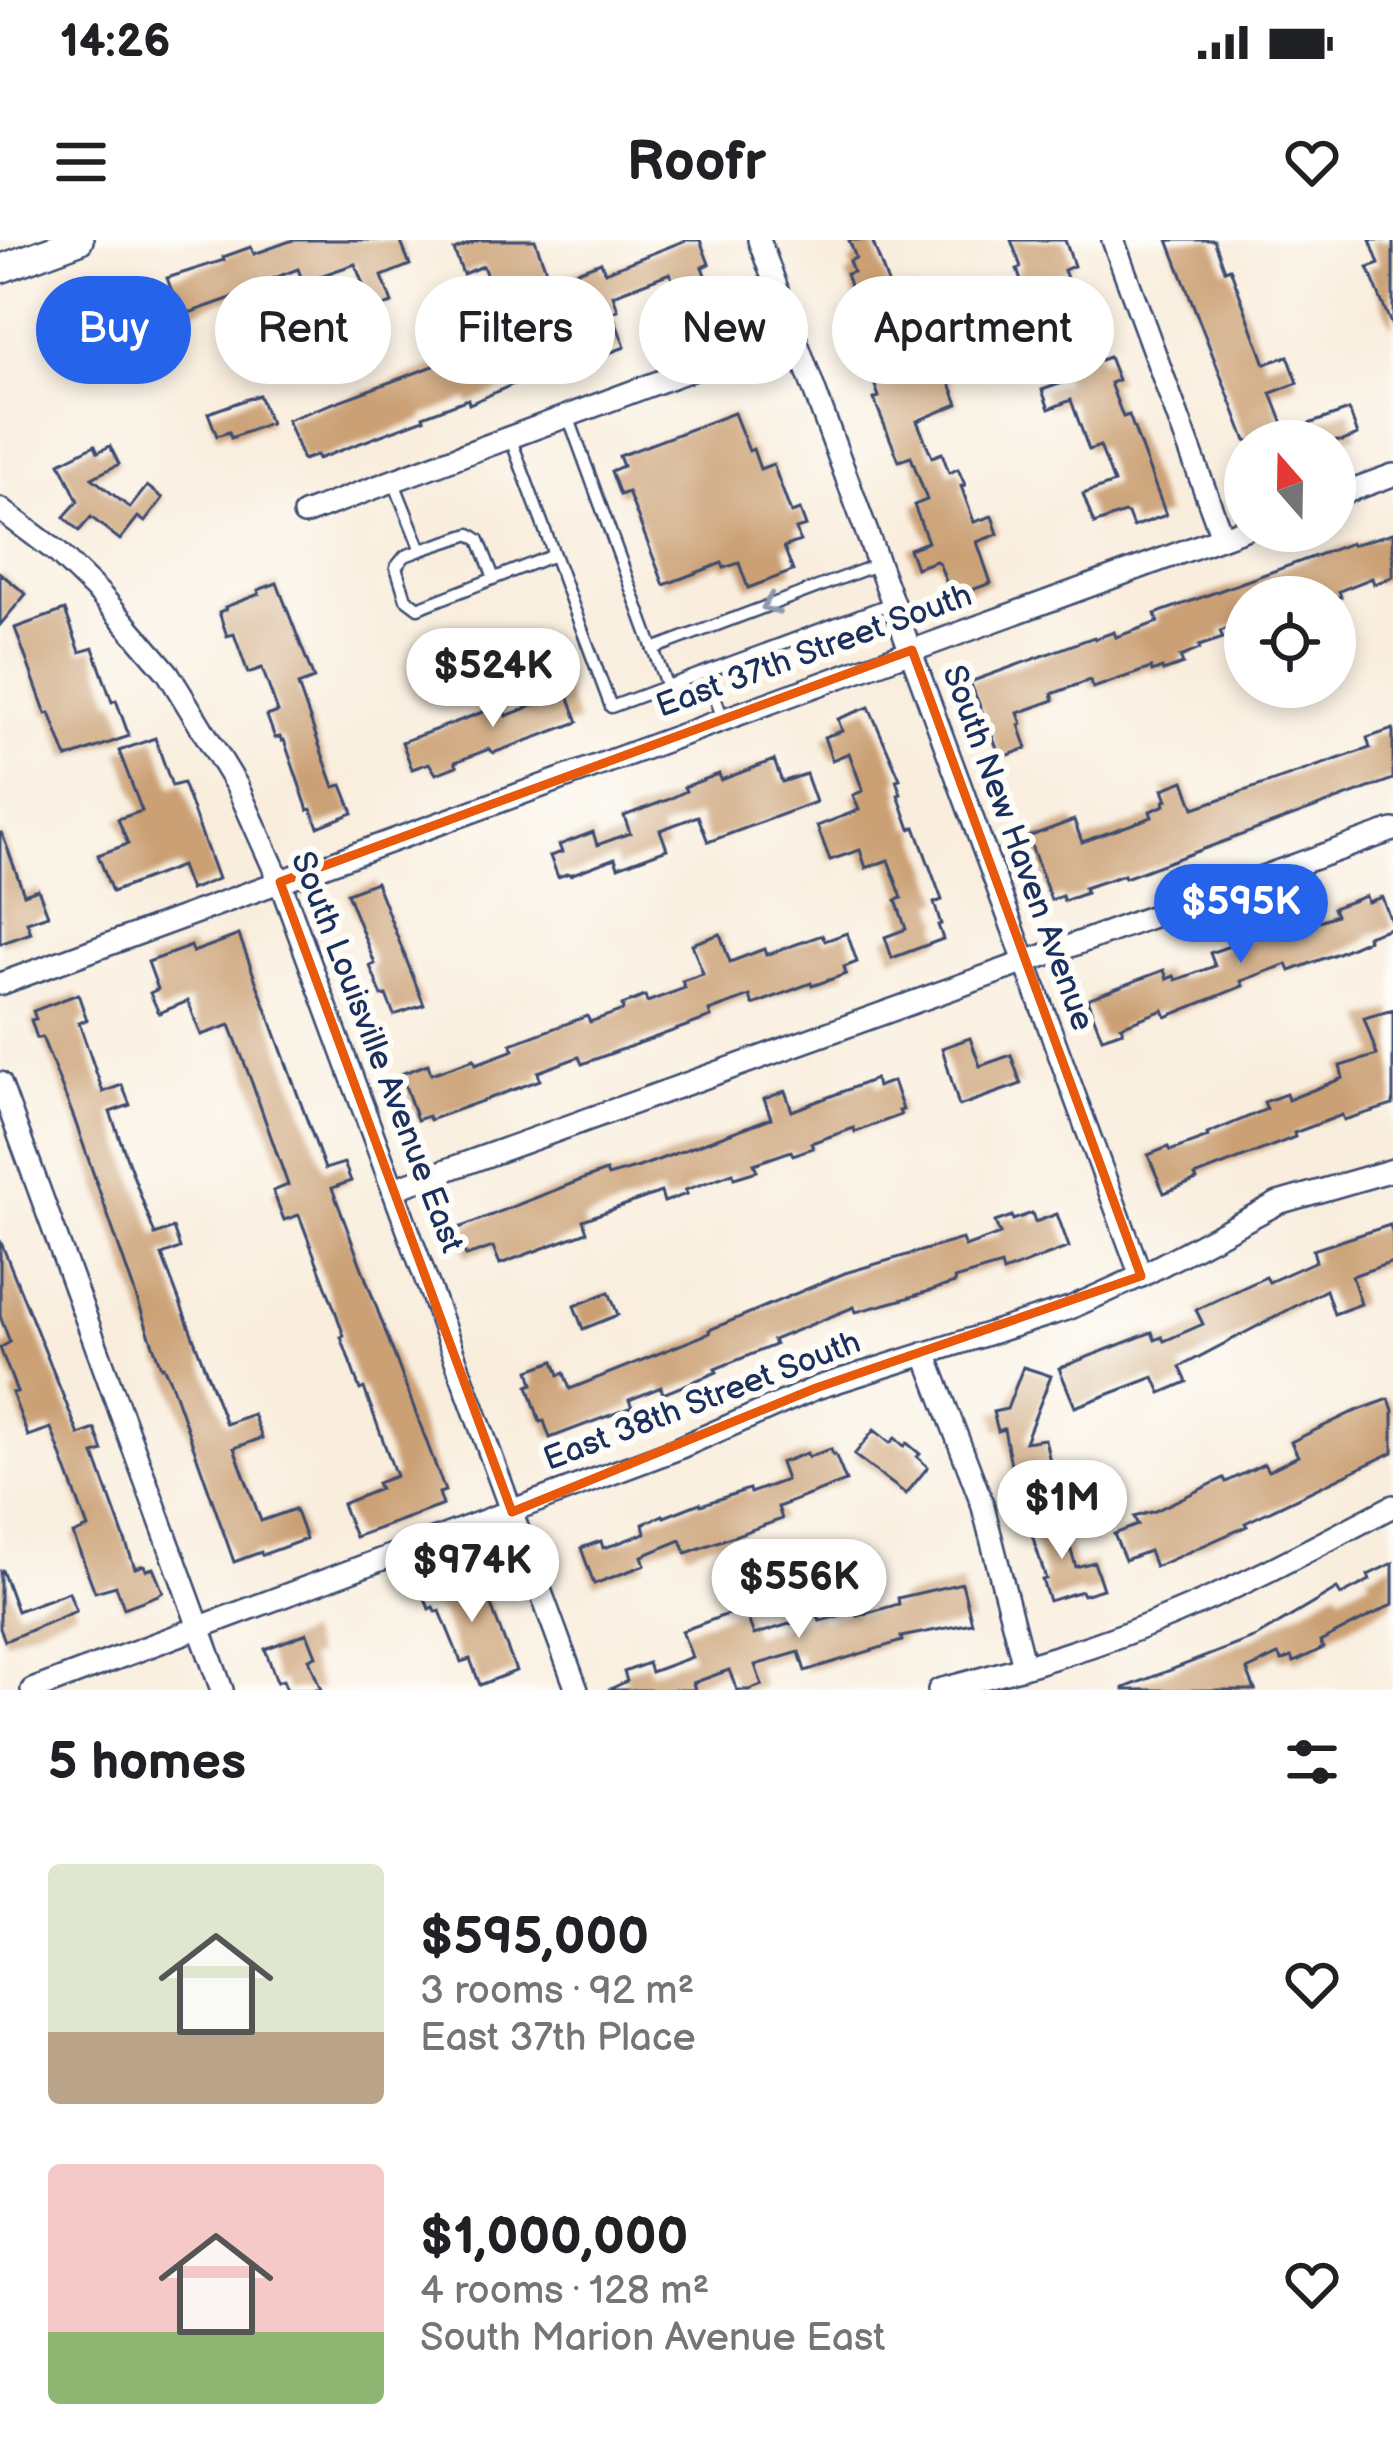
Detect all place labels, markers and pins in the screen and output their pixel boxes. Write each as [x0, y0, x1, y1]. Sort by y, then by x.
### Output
pin: $524K [409, 628, 577, 730]
pin: $595K [1157, 864, 1325, 966]
pin: $1M [1004, 1460, 1120, 1562]
pin: $974K [388, 1523, 556, 1625]
pin: $556K [715, 1539, 883, 1641]

